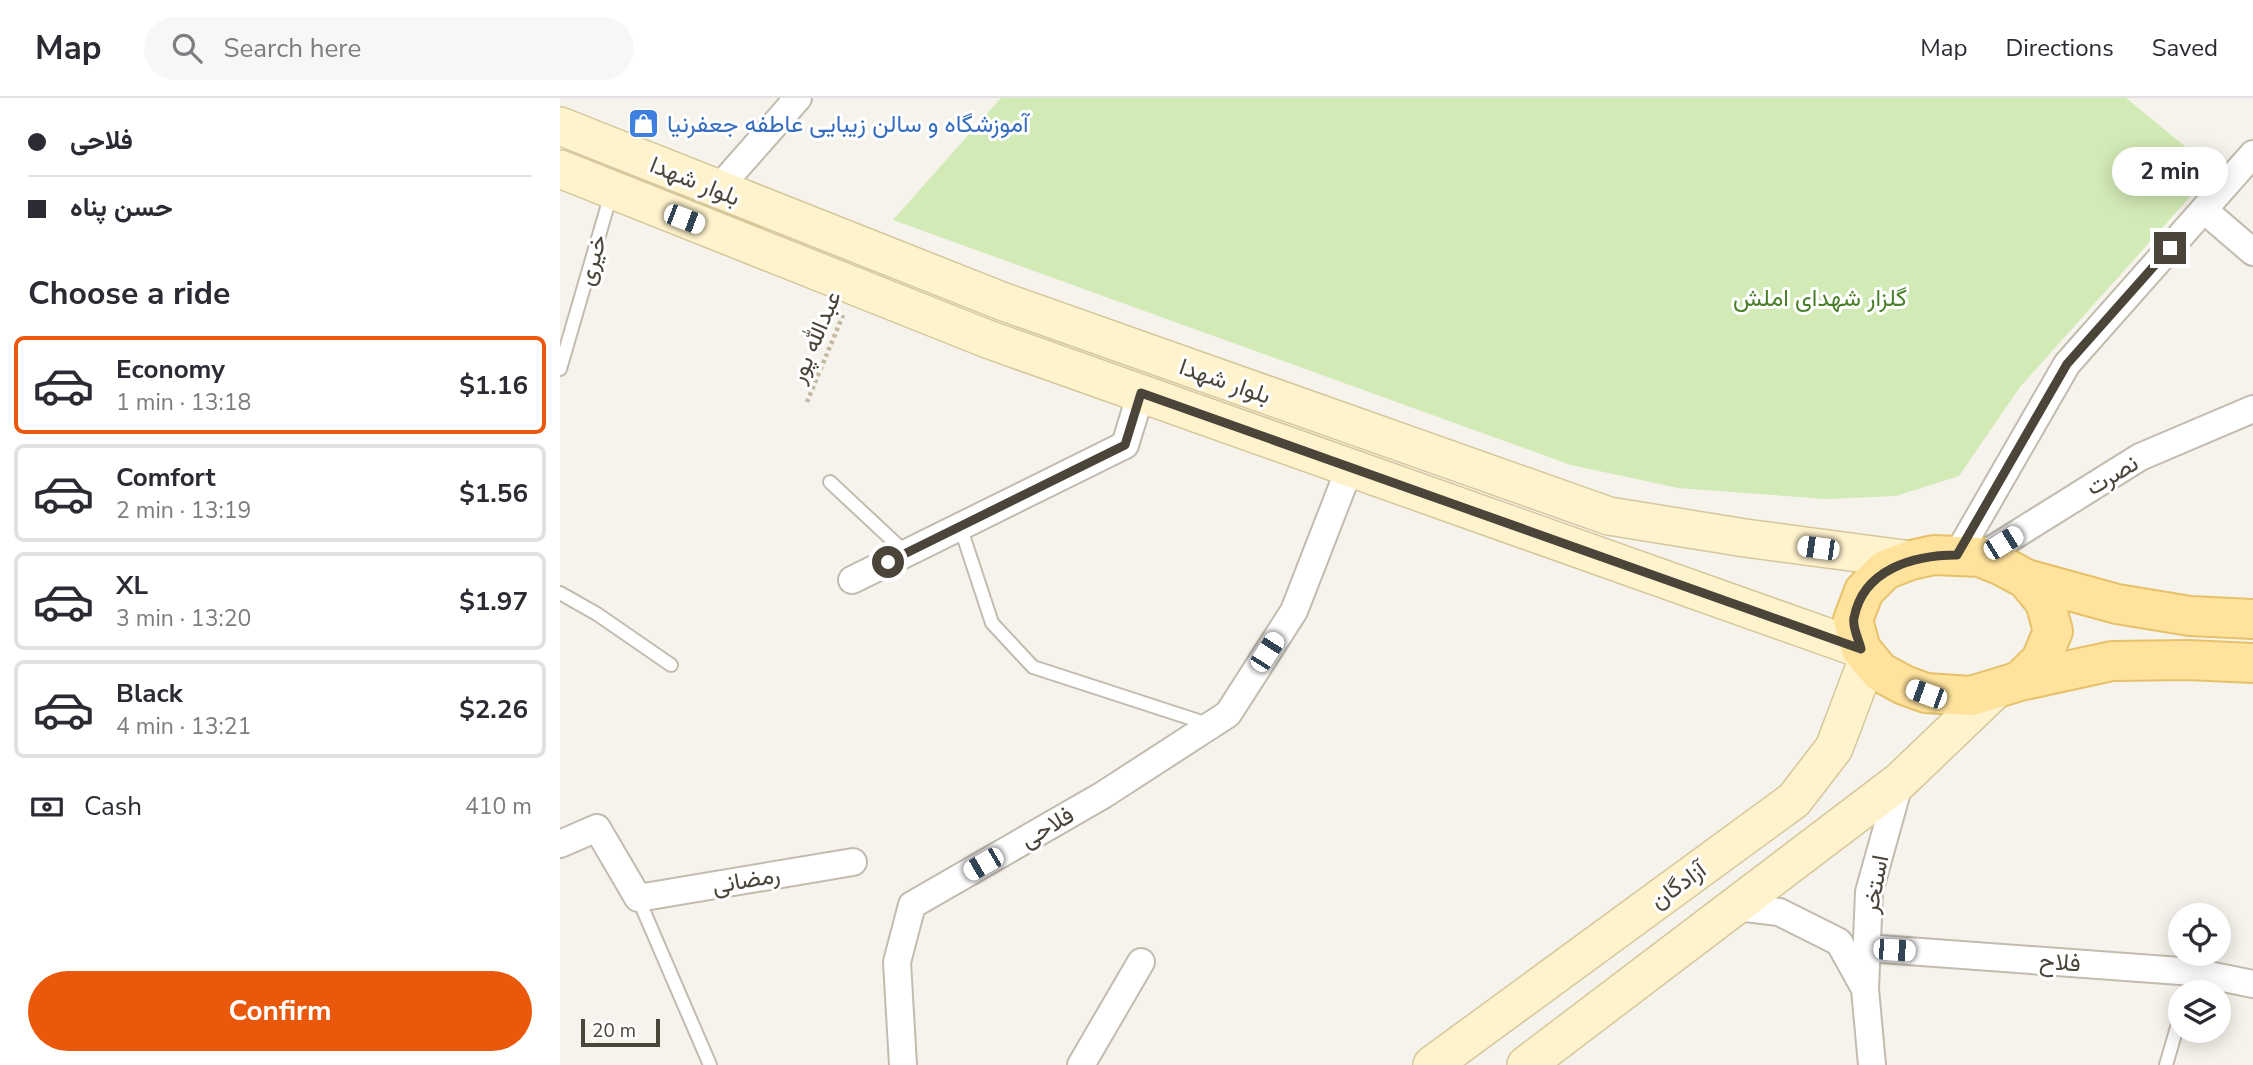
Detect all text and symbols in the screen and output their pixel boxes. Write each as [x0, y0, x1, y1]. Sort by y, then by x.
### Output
search box [144, 17, 634, 80]
text: Map [35, 26, 102, 71]
icon: search [168, 29, 206, 67]
text: Search here [224, 31, 361, 66]
text: Map [1920, 32, 1967, 64]
text: Directions [2005, 32, 2114, 64]
text: Saved [2152, 32, 2218, 64]
shop icon: آموزشگاه و سالن زیبایی عاطفه جعفرنیا [627, 107, 661, 141]
place label: آموزشگاه و سالن زیبایی عاطفه جعفرنیا [667, 108, 1031, 140]
text: فلاحی [70, 123, 133, 158]
callout: 2 min [2112, 146, 2228, 195]
street label: بلوار شهدا [645, 148, 745, 214]
text: 2 min [2140, 156, 2200, 187]
text: حسن پناه [70, 190, 173, 225]
car [661, 202, 708, 236]
street label: خیری [569, 231, 615, 289]
route end [2154, 232, 2186, 264]
text: Choose a ride [28, 272, 230, 315]
park label: گلزار شهدای املش [1733, 282, 1907, 314]
street label: عبدالله پور [781, 286, 849, 389]
street label: بلوار شهدا [1175, 350, 1275, 412]
text: Economy [116, 352, 225, 387]
icon: car [32, 354, 95, 417]
text: $1.16 [459, 368, 528, 403]
text: 1 min · 13:18 [116, 387, 251, 418]
street label: نصرت [2080, 447, 2144, 503]
text: Comfort [116, 460, 216, 495]
icon: car [32, 462, 95, 525]
text: $1.56 [459, 476, 528, 511]
text: 2 min · 13:19 [116, 495, 251, 526]
car [1980, 523, 2027, 563]
car [1796, 535, 1841, 561]
route start [872, 546, 904, 578]
text: XL [116, 568, 148, 603]
icon: car [32, 570, 95, 633]
text: $1.97 [459, 584, 528, 619]
text: 3 min · 13:20 [116, 603, 251, 634]
car [1247, 629, 1288, 675]
text: Black [116, 676, 183, 711]
car [1903, 677, 1950, 711]
icon: car [32, 678, 95, 741]
text: $2.26 [459, 692, 528, 727]
text: 4 min · 13:21 [116, 711, 251, 742]
icon: cash [28, 788, 66, 826]
text: Cash [84, 789, 142, 824]
text: 410 m [465, 791, 532, 822]
street label: فلاحی [1014, 799, 1080, 855]
car [960, 844, 1007, 884]
street label: آزادگان [1643, 852, 1714, 916]
street label: استخر [1853, 852, 1896, 917]
street label: رمضانی [709, 858, 783, 902]
map controls [2168, 903, 2231, 1043]
button: locate [2168, 903, 2231, 966]
car [1873, 938, 1916, 962]
street label: فلاح [2038, 945, 2082, 979]
button: Confirm [28, 971, 532, 1051]
button: layers [2168, 980, 2231, 1043]
scale bar [581, 1016, 660, 1048]
text: 20 m [592, 1018, 636, 1044]

